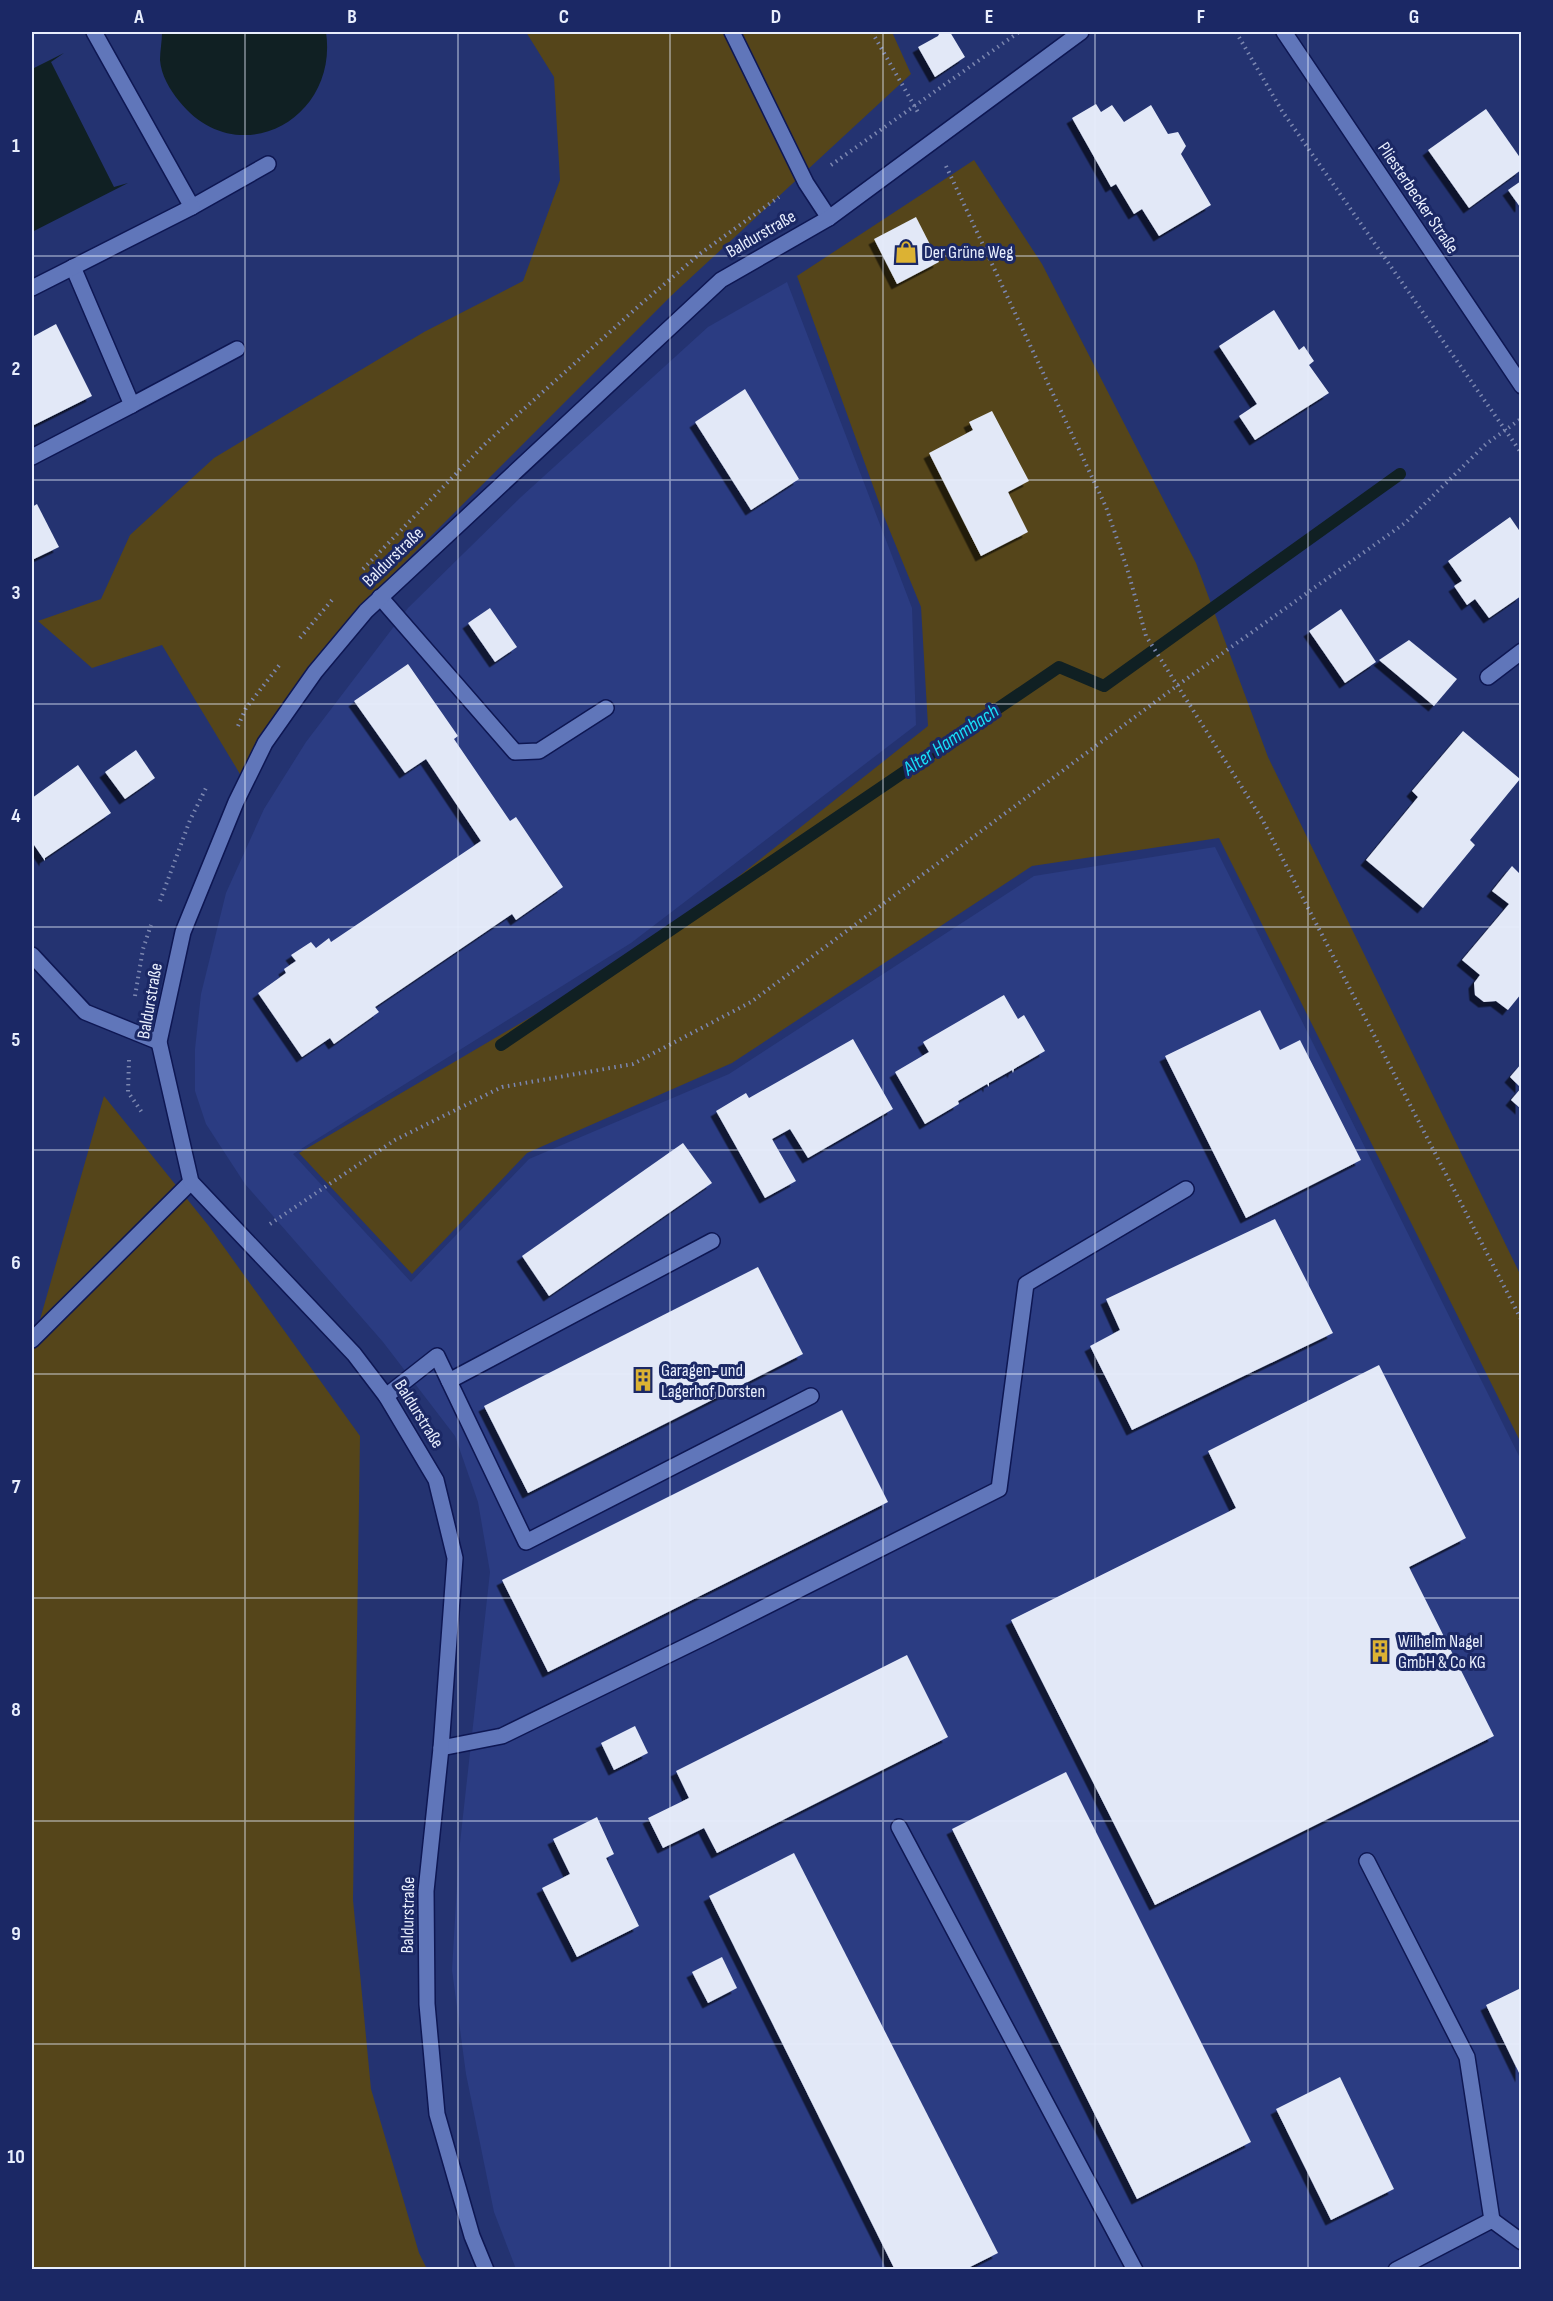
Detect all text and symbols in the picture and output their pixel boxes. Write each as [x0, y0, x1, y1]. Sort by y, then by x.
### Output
text: A [133, 5, 144, 29]
text: B [347, 5, 357, 29]
text: C [559, 5, 569, 29]
text: D [771, 5, 781, 29]
text: E [985, 5, 993, 29]
text: F [1197, 5, 1205, 29]
text: G [1409, 5, 1419, 29]
text: 1 [12, 134, 20, 158]
street label: Pliesterbecker Straße [1373, 138, 1463, 258]
street label: Baldurstraße [722, 206, 800, 262]
shop icon: Der Grüne Weg [893, 239, 919, 265]
place label: Der Grüne Weg [924, 242, 1013, 263]
text: 2 [12, 357, 20, 381]
street label: Baldurstraße [358, 523, 428, 591]
text: 3 [12, 581, 21, 605]
water label: Alter Hammbach [898, 699, 1003, 781]
text: 4 [11, 804, 21, 828]
street label: Baldurstraße [133, 961, 167, 1041]
text: 5 [12, 1028, 21, 1052]
text: 6 [11, 1251, 21, 1275]
place label: Garagen- und Lagerhof Dorsten [661, 1360, 765, 1402]
building icon: Garagen- und Lagerhof Dorsten [630, 1367, 656, 1393]
street label: Baldurstraße [390, 1376, 448, 1452]
text: 7 [12, 1475, 21, 1499]
place label: Wilhelm Nagel GmbH & Co KG [1398, 1631, 1486, 1673]
building icon: Wilhelm Nagel GmbH & Co KG [1367, 1638, 1393, 1664]
text: 8 [11, 1698, 21, 1722]
street label: Baldurstraße [397, 1876, 419, 1954]
text: 9 [11, 1922, 21, 1946]
text: 10 [7, 2145, 25, 2169]

